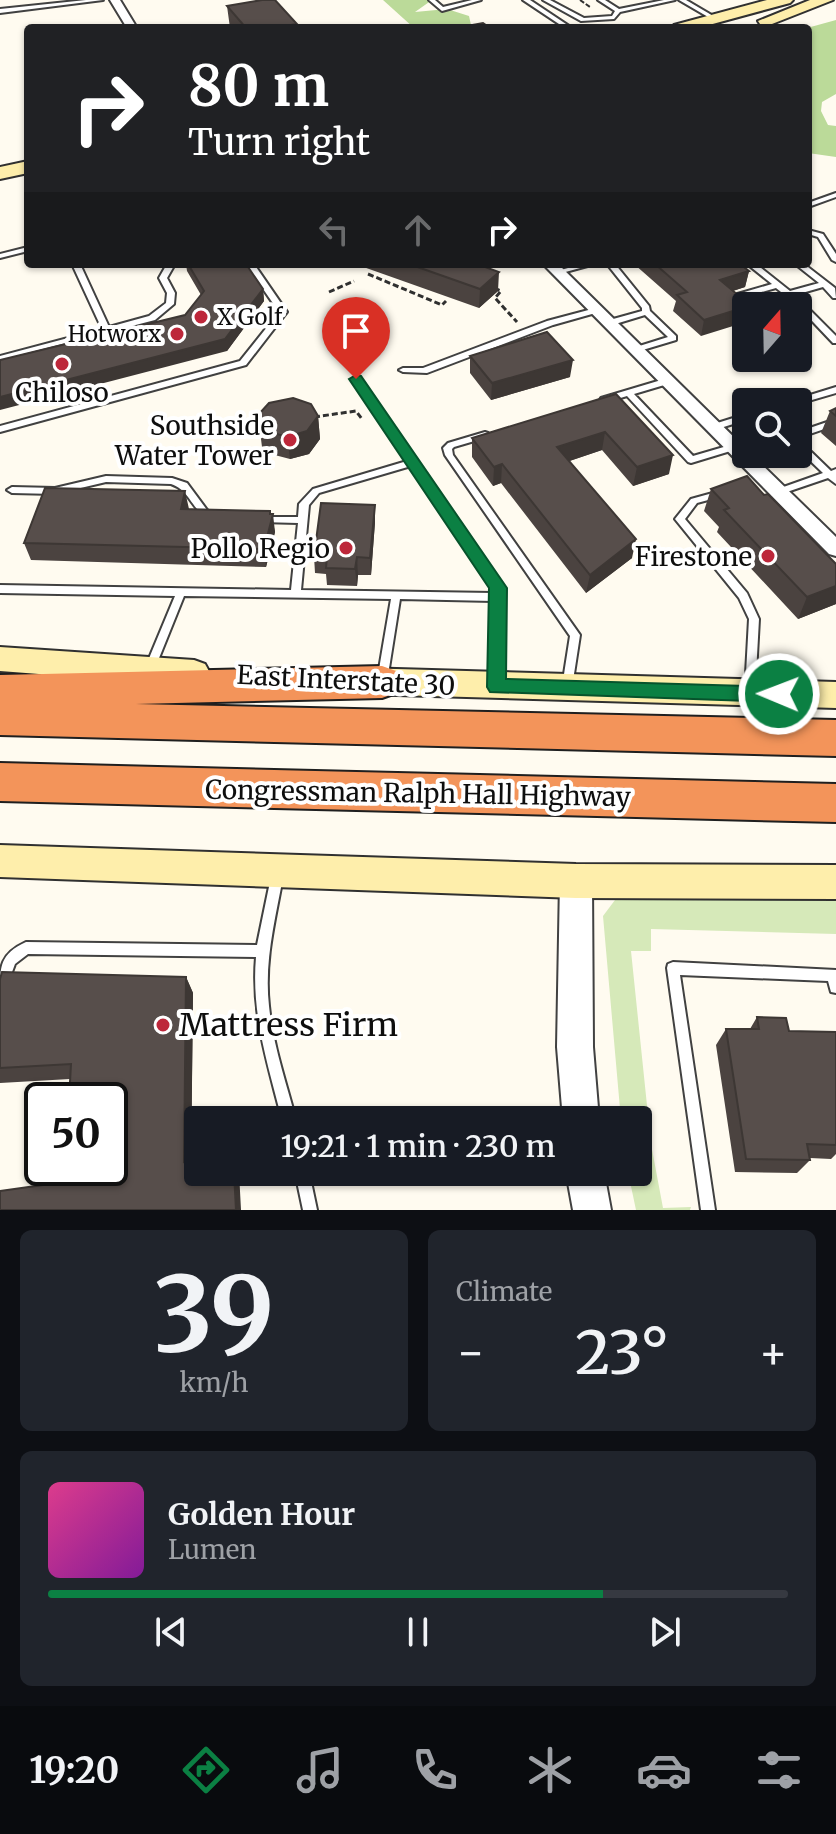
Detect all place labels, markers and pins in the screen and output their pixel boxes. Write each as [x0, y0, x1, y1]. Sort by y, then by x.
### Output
pin [322, 297, 390, 379]
place label: X Golf [217, 303, 284, 331]
marker: X Golf [192, 308, 210, 326]
place label: Hotworx [68, 320, 161, 348]
marker: Hotworx [168, 325, 186, 343]
marker: Chiloso [53, 355, 71, 373]
place label: Chiloso [15, 376, 109, 409]
place label: Southside Water Tower [114, 409, 274, 472]
marker: Southside Water Tower [281, 431, 299, 449]
place label: Pollo Regio [190, 532, 330, 565]
marker: Pollo Regio [337, 539, 355, 557]
place label: Firestone [635, 540, 752, 573]
marker: Firestone [759, 547, 777, 565]
place label: Mattress Firm [179, 1005, 398, 1045]
marker: Mattress Firm [154, 1016, 172, 1034]

